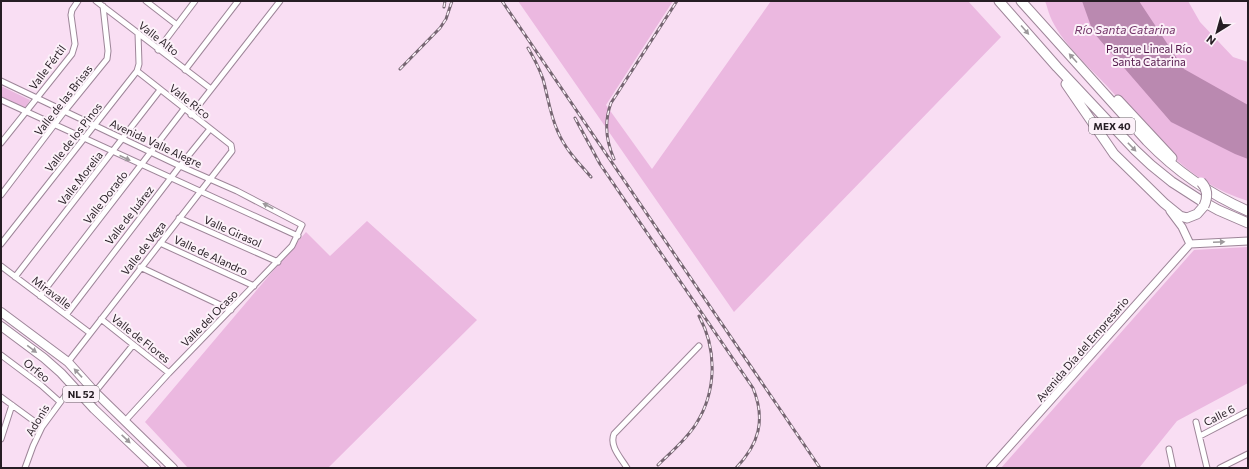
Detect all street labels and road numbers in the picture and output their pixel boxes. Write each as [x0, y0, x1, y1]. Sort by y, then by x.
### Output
street label: Valle Alto [136, 18, 182, 58]
street label: Valle Fértil [26, 42, 68, 92]
street label: Valle de las Brisas [31, 62, 95, 138]
street label: Valle Rico [167, 81, 213, 121]
street label: Valle de los Pinos [42, 100, 104, 174]
street label: Avenida Valle Alegre [108, 116, 204, 170]
road number: MEX 40 [1089, 118, 1135, 134]
street label: Valle Morelia [55, 149, 105, 207]
street label: Valle Dorado [80, 168, 130, 226]
street label: Valle de Juárez [102, 183, 157, 248]
street label: Valle Girasol [202, 213, 264, 249]
street label: Valle de Vega [118, 219, 168, 277]
street label: Valle de Alandro [172, 232, 250, 278]
street label: Miravalle [30, 273, 74, 311]
street label: Valle del Ocaso [178, 287, 240, 349]
street label: Avenida Día del Empresario [1033, 294, 1131, 404]
street label: Valle de Flores [109, 311, 173, 365]
street label: Orfeo [21, 356, 53, 385]
road number: NL 52 [63, 386, 99, 402]
street label: Calle 6 [1201, 401, 1237, 428]
street label: Adonis [23, 402, 51, 438]

